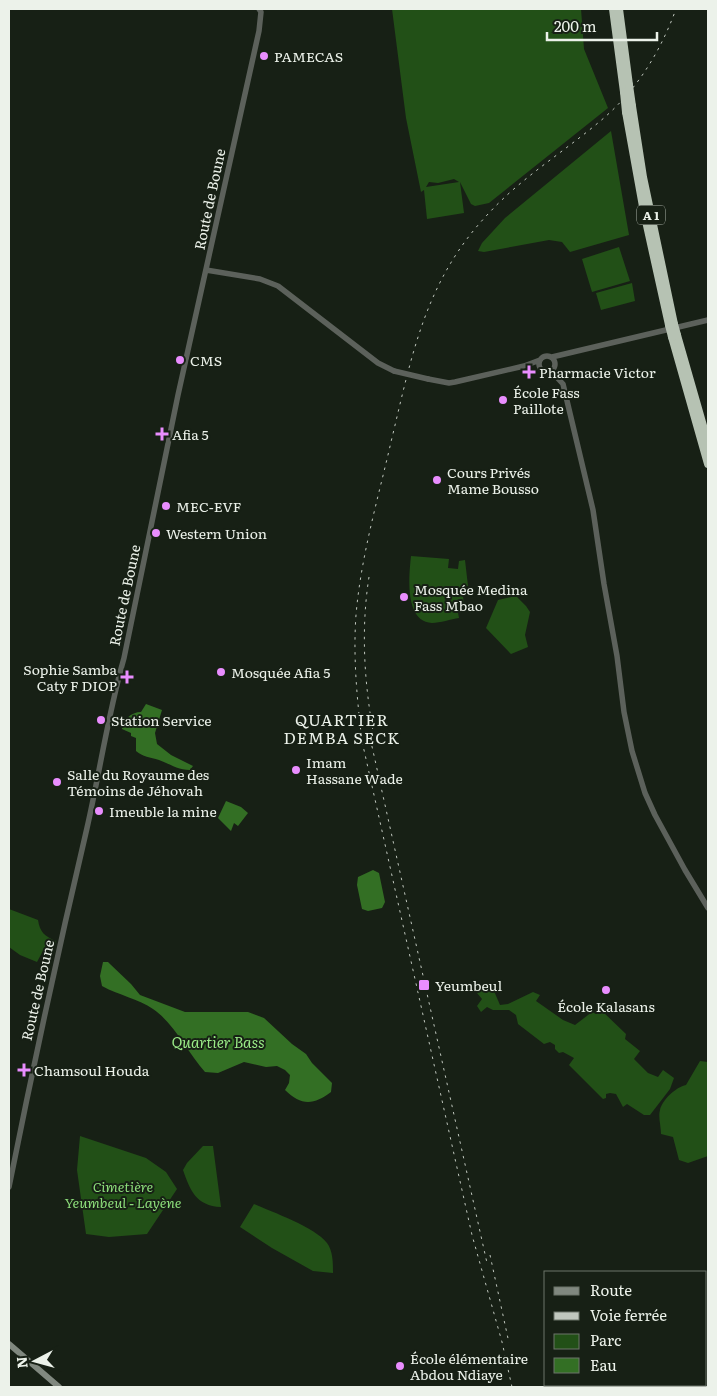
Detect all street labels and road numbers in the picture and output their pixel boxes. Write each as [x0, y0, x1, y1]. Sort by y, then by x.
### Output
street label: Route de Boune [188, 146, 230, 252]
road number: A 1 [637, 206, 665, 224]
street label: Route de Boune [103, 542, 145, 648]
street label: Route de Boune [16, 937, 58, 1043]

